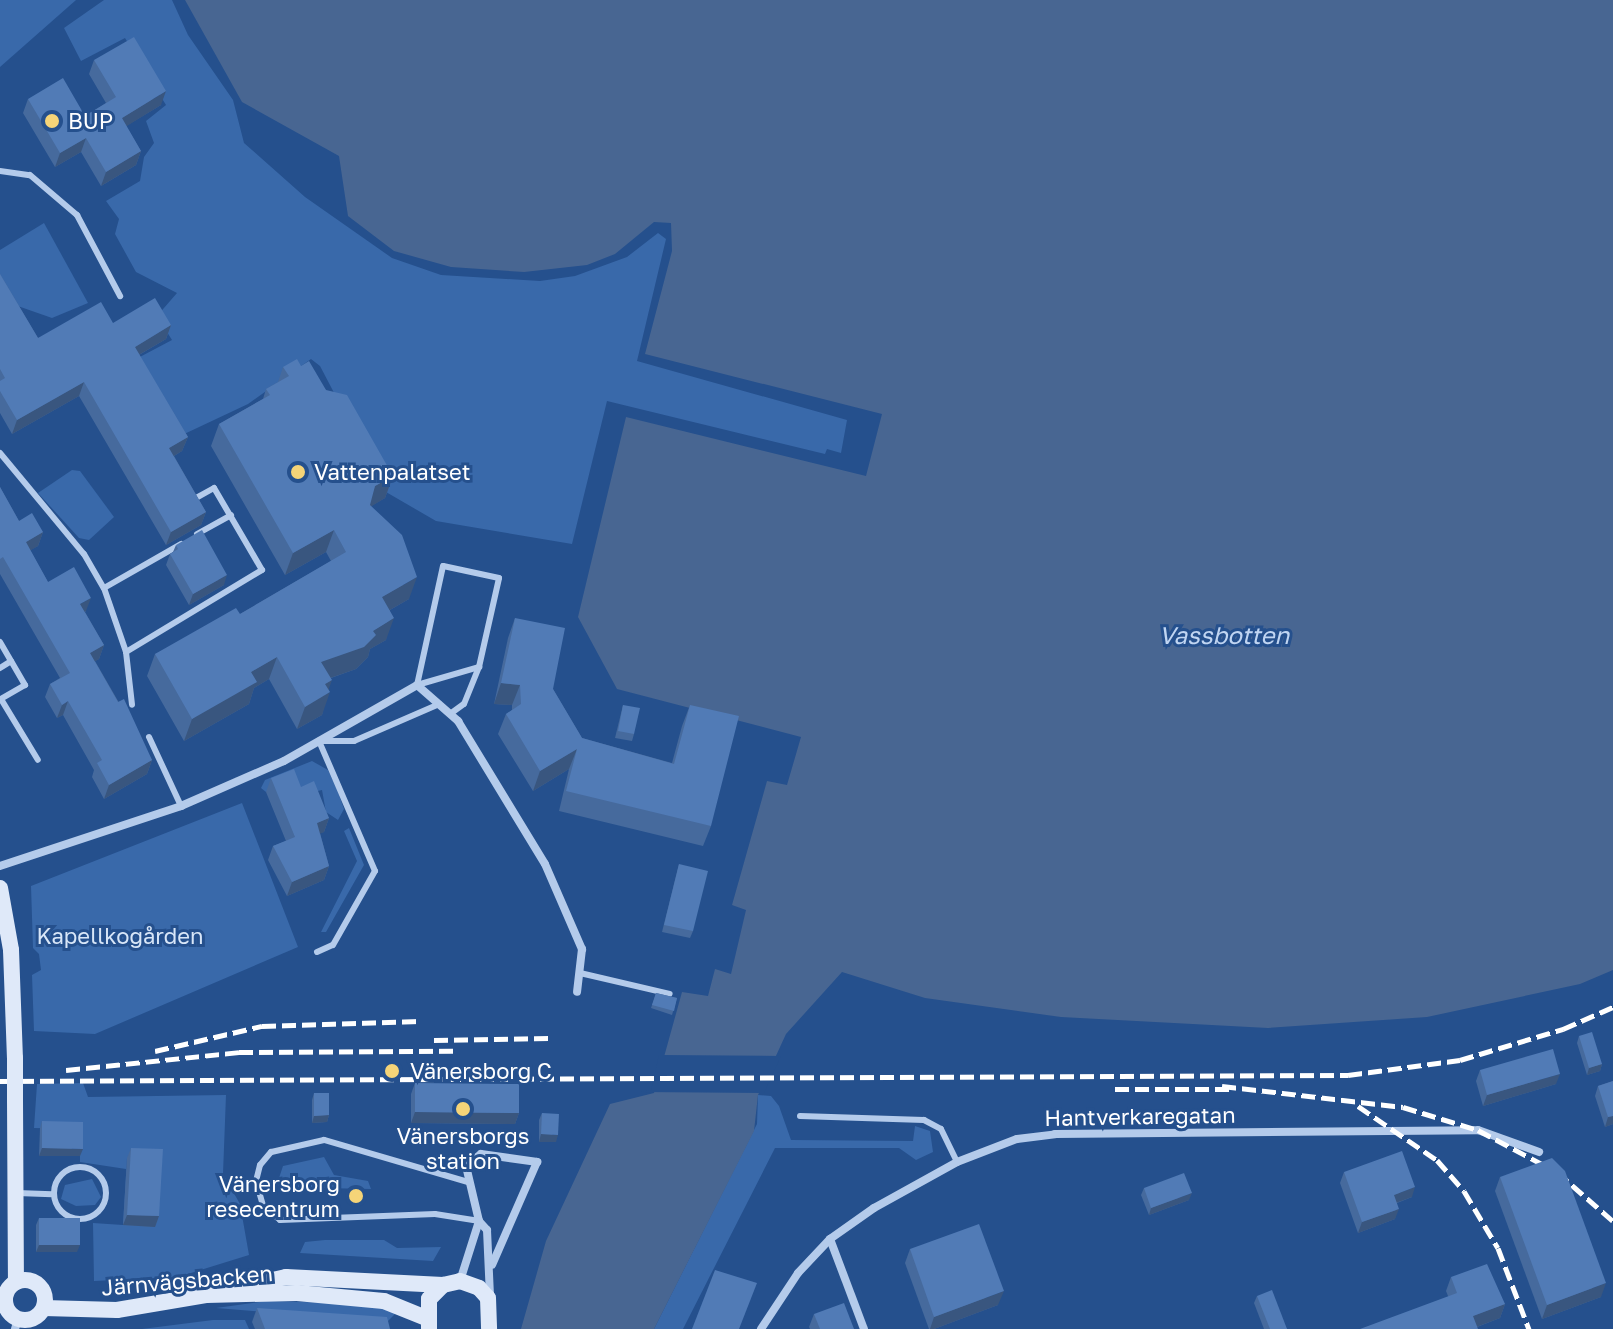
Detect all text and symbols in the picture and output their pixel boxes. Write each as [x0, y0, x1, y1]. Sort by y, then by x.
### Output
place label: BUP [68, 108, 113, 134]
marker: BUP [43, 112, 61, 130]
place label: Vattenpalatset [314, 459, 471, 485]
marker: Vattenpalatset [289, 463, 307, 481]
water label: Vassbotten [1159, 621, 1289, 649]
park label: Kapellkogården [36, 923, 204, 949]
place label: Vänersborg C [410, 1058, 552, 1084]
marker: Vänersborg C [381, 1060, 403, 1082]
marker: Vänersborgs station [454, 1100, 472, 1118]
street label: Hantverkaregatan [1044, 1101, 1236, 1131]
place label: Vänersborgs station [397, 1122, 529, 1174]
place label: Vänersborg resecentrum [206, 1170, 340, 1222]
marker: Vänersborg resecentrum [347, 1187, 365, 1205]
street label: Järnvägsbacken [100, 1259, 274, 1301]

